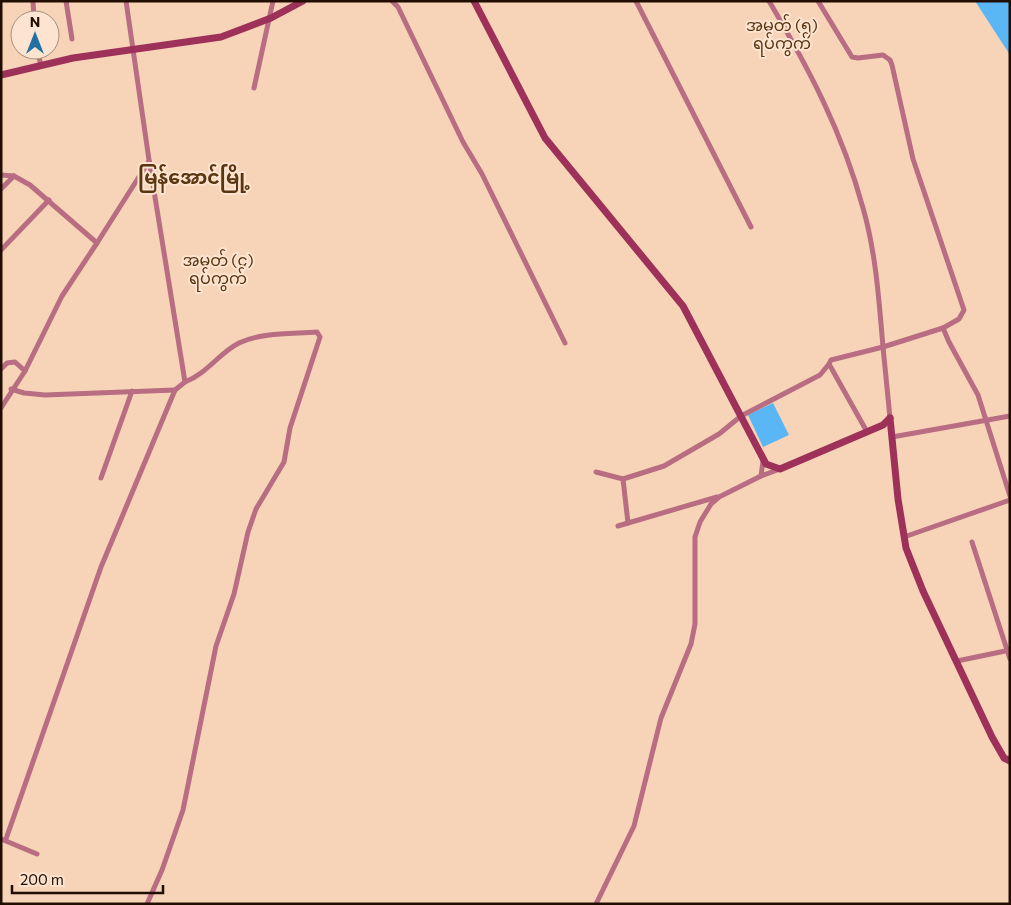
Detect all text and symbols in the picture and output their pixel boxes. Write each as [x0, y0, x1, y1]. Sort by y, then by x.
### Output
north arrow [10, 10, 60, 60]
text: N [30, 13, 40, 30]
district label: အမှတ် (၅) ရပ်ကွက် [746, 14, 818, 57]
district label: မြန်အောင်မြို့ [138, 164, 250, 193]
district label: အမှတ် (၄) ရပ်ကွက် [182, 249, 254, 292]
scale bar [12, 862, 164, 894]
text: 200 m [20, 870, 64, 888]

